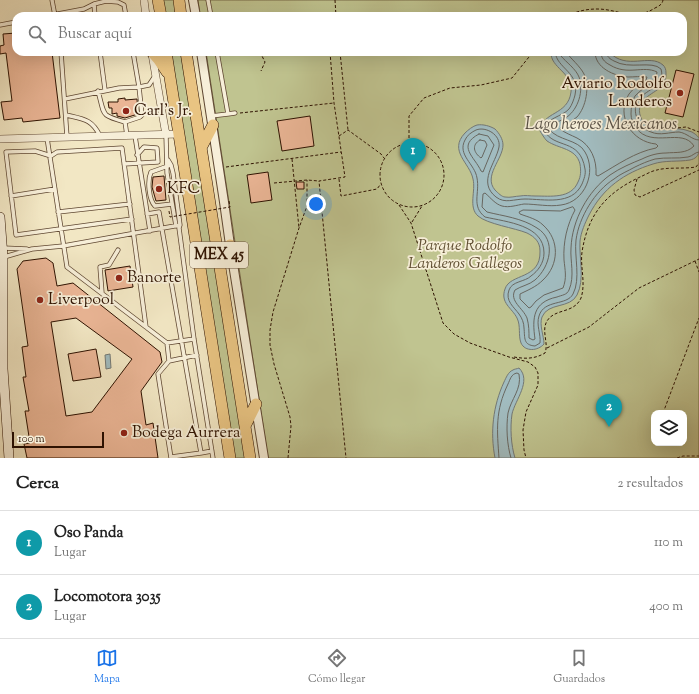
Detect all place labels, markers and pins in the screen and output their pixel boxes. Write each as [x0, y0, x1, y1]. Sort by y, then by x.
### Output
place label: Aviario Rodolfo Landeros [561, 73, 672, 114]
marker: Aviario Rodolfo Landeros [675, 88, 685, 98]
place label: Carl's Jr. [134, 100, 192, 123]
marker: Carl's Jr. [121, 106, 131, 116]
pin: 1 [400, 138, 426, 171]
place label: KFC [167, 178, 200, 201]
marker: KFC [154, 184, 164, 194]
place label: Banorte [127, 267, 181, 290]
marker: Banorte [114, 273, 124, 283]
place label: Liverpool [48, 289, 115, 312]
marker: Liverpool [35, 295, 45, 305]
pin: 2 [596, 394, 622, 427]
place label: Bodega Aurrera [132, 422, 241, 445]
marker: Bodega Aurrera [119, 428, 129, 438]

